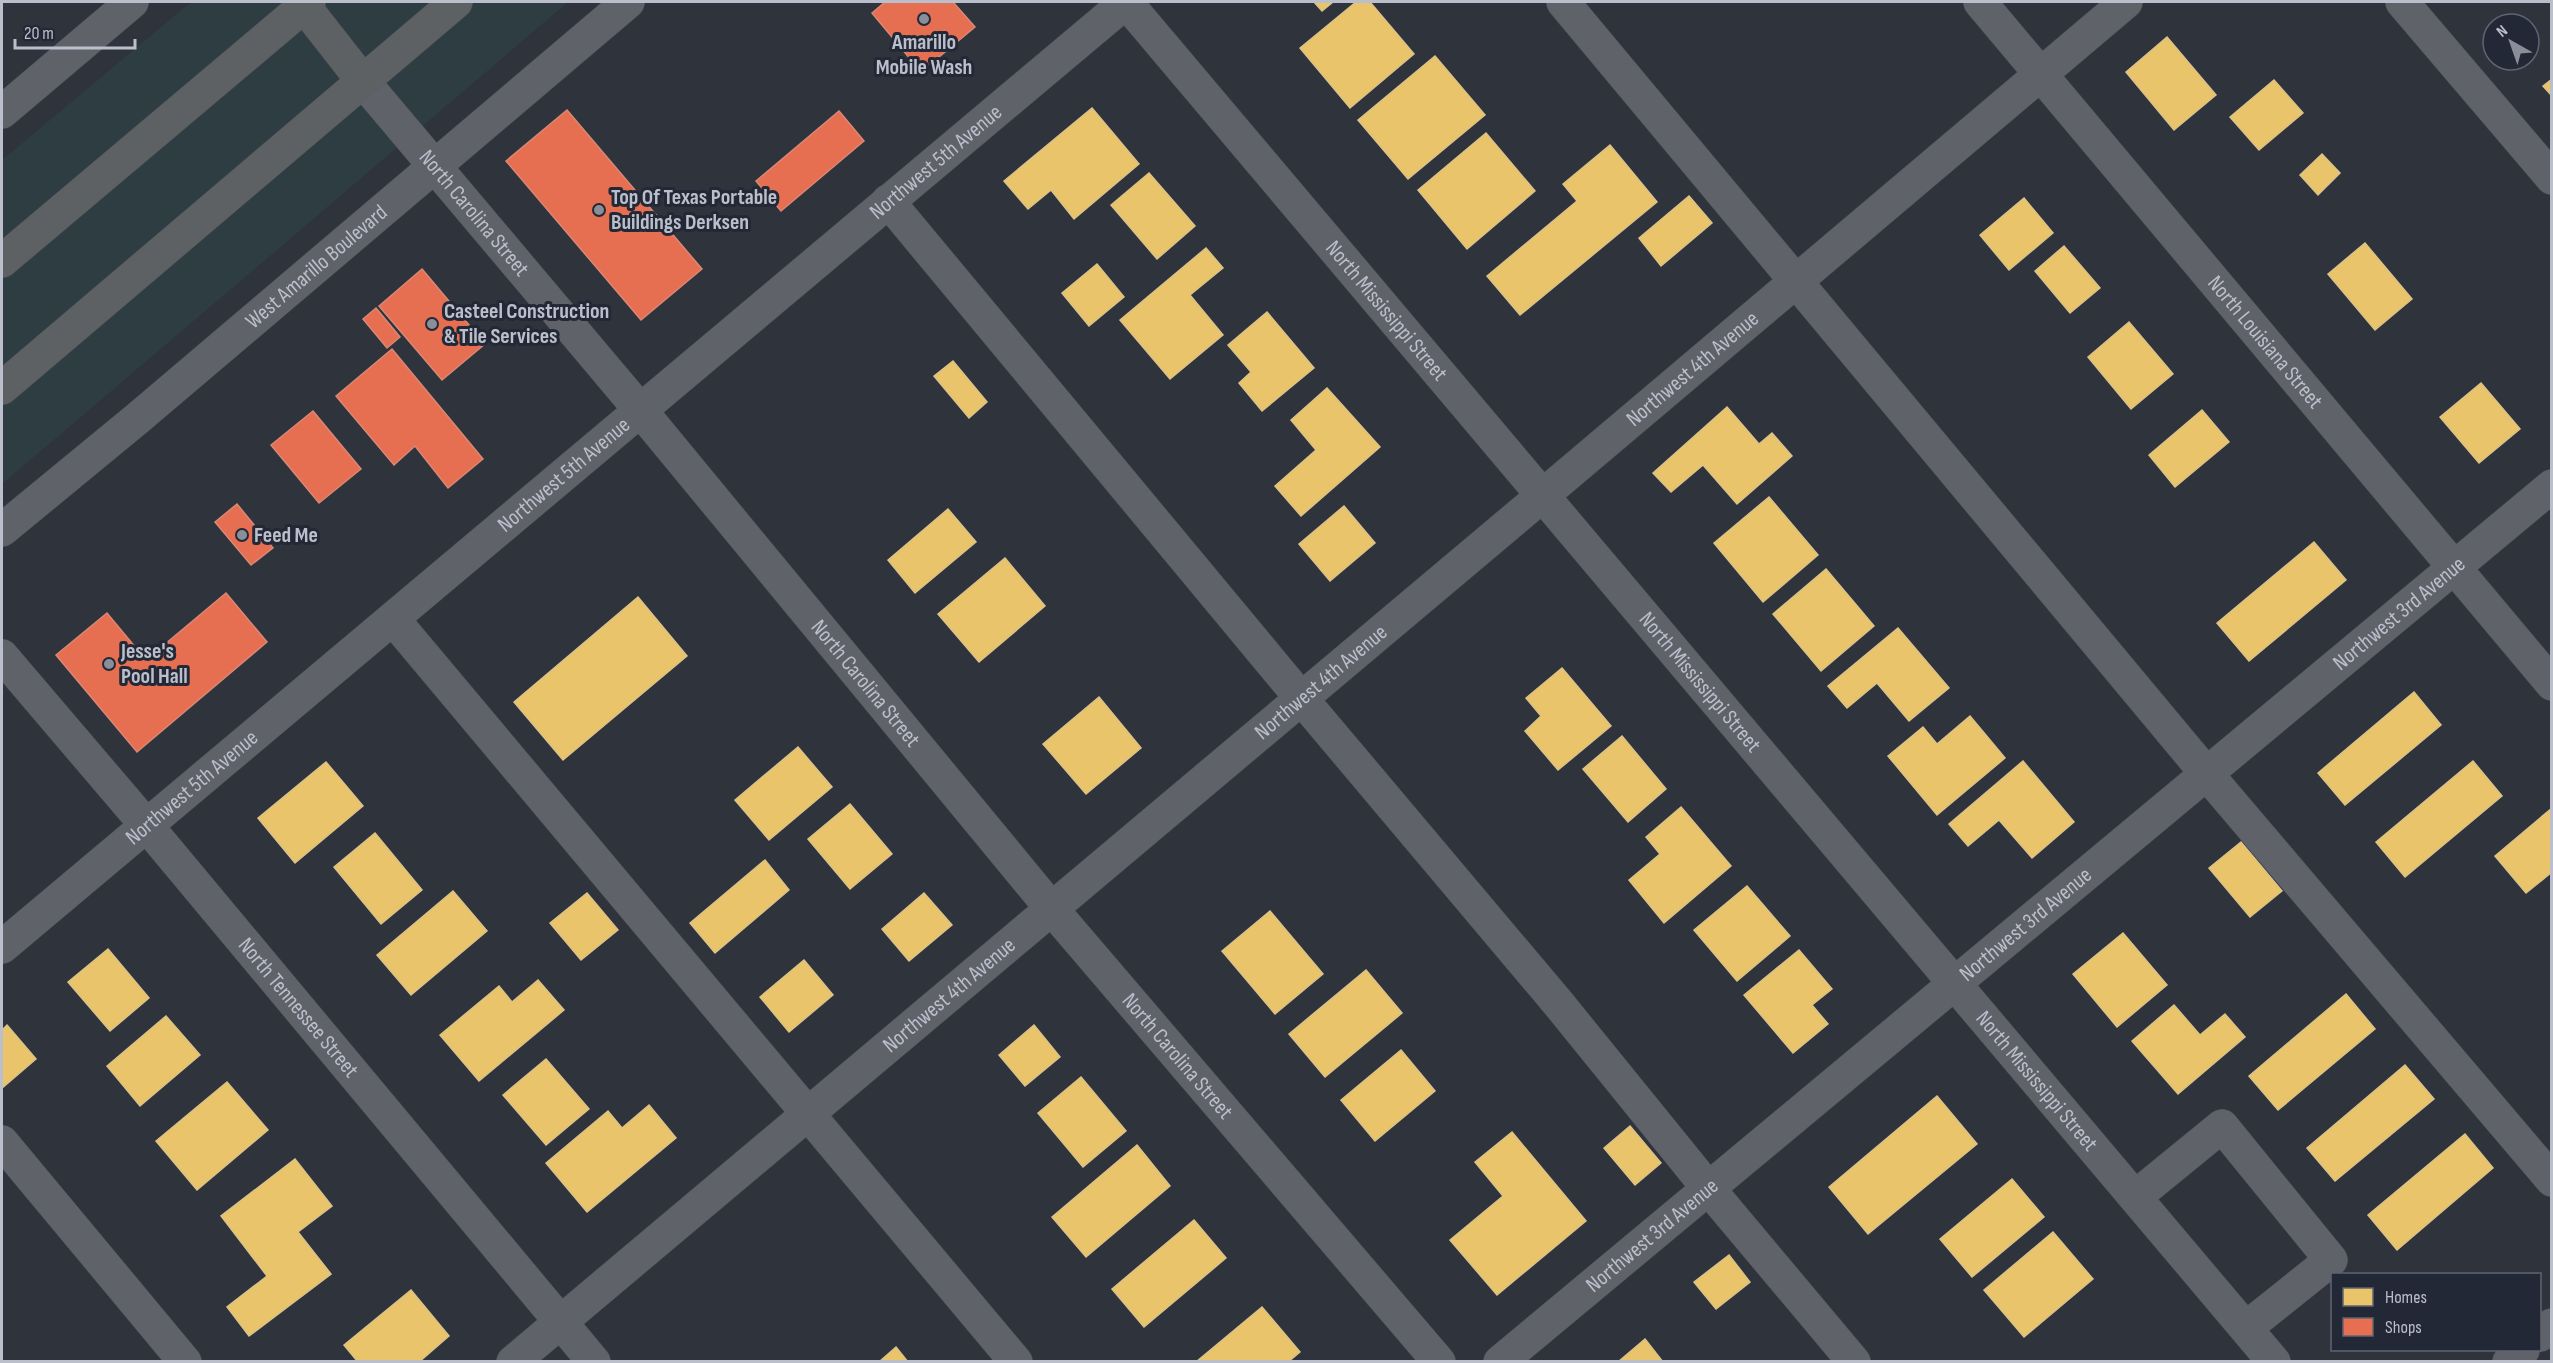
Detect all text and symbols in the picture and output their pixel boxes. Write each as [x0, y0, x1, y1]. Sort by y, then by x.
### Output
scale bar [15, 12, 135, 50]
marker: Amarillo Mobile Wash [917, 12, 931, 26]
north arrow [2481, 12, 2541, 72]
text: N [2493, 22, 2512, 42]
text: 20 m [24, 23, 54, 44]
place label: Amarillo Mobile Wash [876, 29, 972, 81]
street label: Northwest 5th Avenue [864, 99, 1008, 225]
street label: North Carolina Street [413, 144, 535, 282]
place label: Top Of Texas Portable Buildings Derksen [611, 184, 777, 236]
street label: West Amarillo Boulevard [240, 199, 393, 334]
marker: Top Of Texas Portable Buildings Derksen [592, 203, 606, 217]
street label: North Mississippi Street [1320, 235, 1454, 387]
street label: North Louisiana Street [2202, 270, 2329, 414]
place label: Casteel Construction & Tile Services [444, 298, 609, 350]
street label: Northwest 4th Avenue [1621, 305, 1764, 432]
marker: Casteel Construction & Tile Services [425, 317, 439, 331]
street label: Northwest 5th Avenue [492, 411, 636, 538]
place label: Feed Me [254, 522, 318, 549]
marker: Feed Me [235, 528, 249, 542]
street label: Northwest 3rd Avenue [2327, 550, 2471, 676]
street label: North Mississippi Street [1633, 606, 1767, 758]
street label: North Carolina Street [805, 614, 926, 753]
street label: Northwest 4th Avenue [1249, 619, 1393, 745]
place label: Jesse's Pool Hall [120, 638, 188, 690]
marker: Jesse's Pool Hall [102, 657, 116, 671]
street label: Northwest 5th Avenue [120, 724, 264, 851]
street label: Northwest 3rd Avenue [1954, 861, 2097, 987]
street label: North Tennessee Street [232, 932, 365, 1083]
street label: Northwest 4th Avenue [877, 932, 1021, 1058]
street label: North Carolina Street [1116, 988, 1239, 1125]
street label: North Mississippi Street [1970, 1005, 2104, 1157]
street label: Northwest 3rd Avenue [1580, 1172, 1724, 1298]
legend [2331, 1273, 2541, 1351]
text: Homes [2385, 1287, 2427, 1308]
text: Shops [2385, 1317, 2422, 1338]

